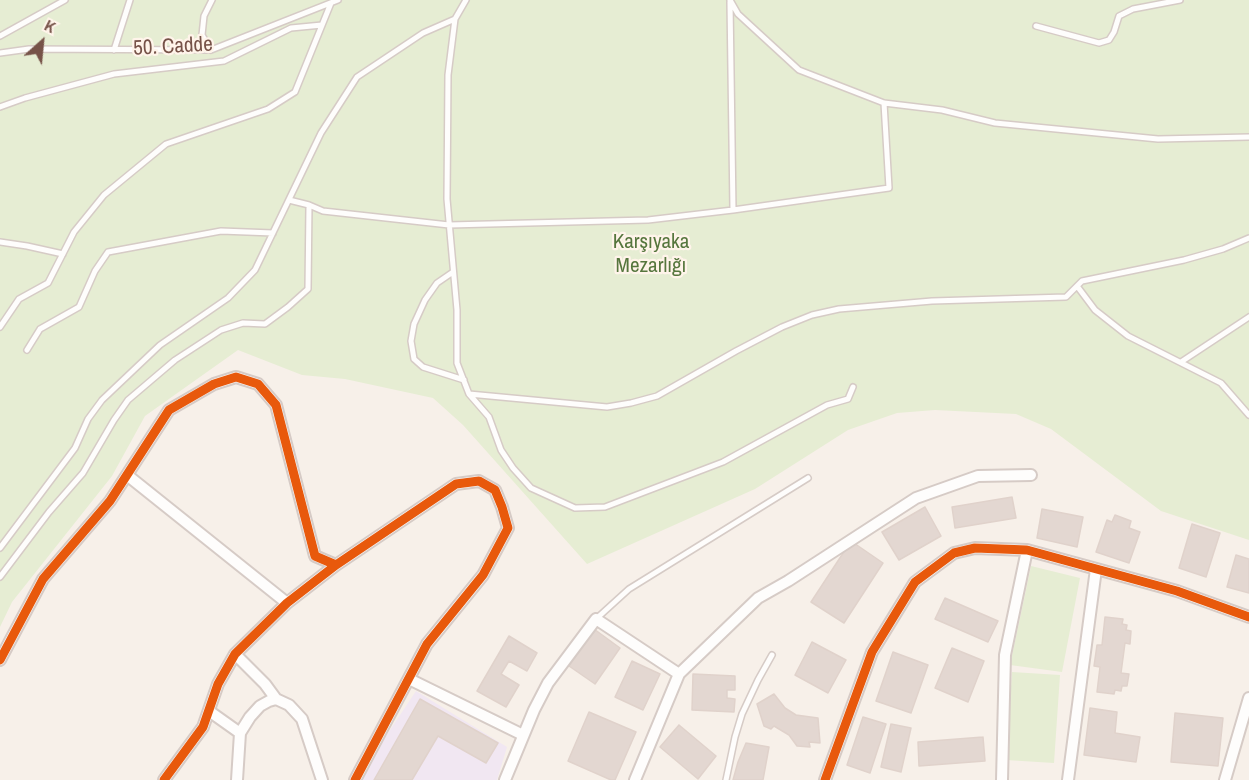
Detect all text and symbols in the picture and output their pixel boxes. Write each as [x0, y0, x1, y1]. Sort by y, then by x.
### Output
north arrow [12, 12, 72, 72]
text: K [41, 14, 59, 38]
street label: 50. Cadde [133, 32, 213, 62]
park label: Karşıyaka Mezarlığı [613, 229, 689, 279]

